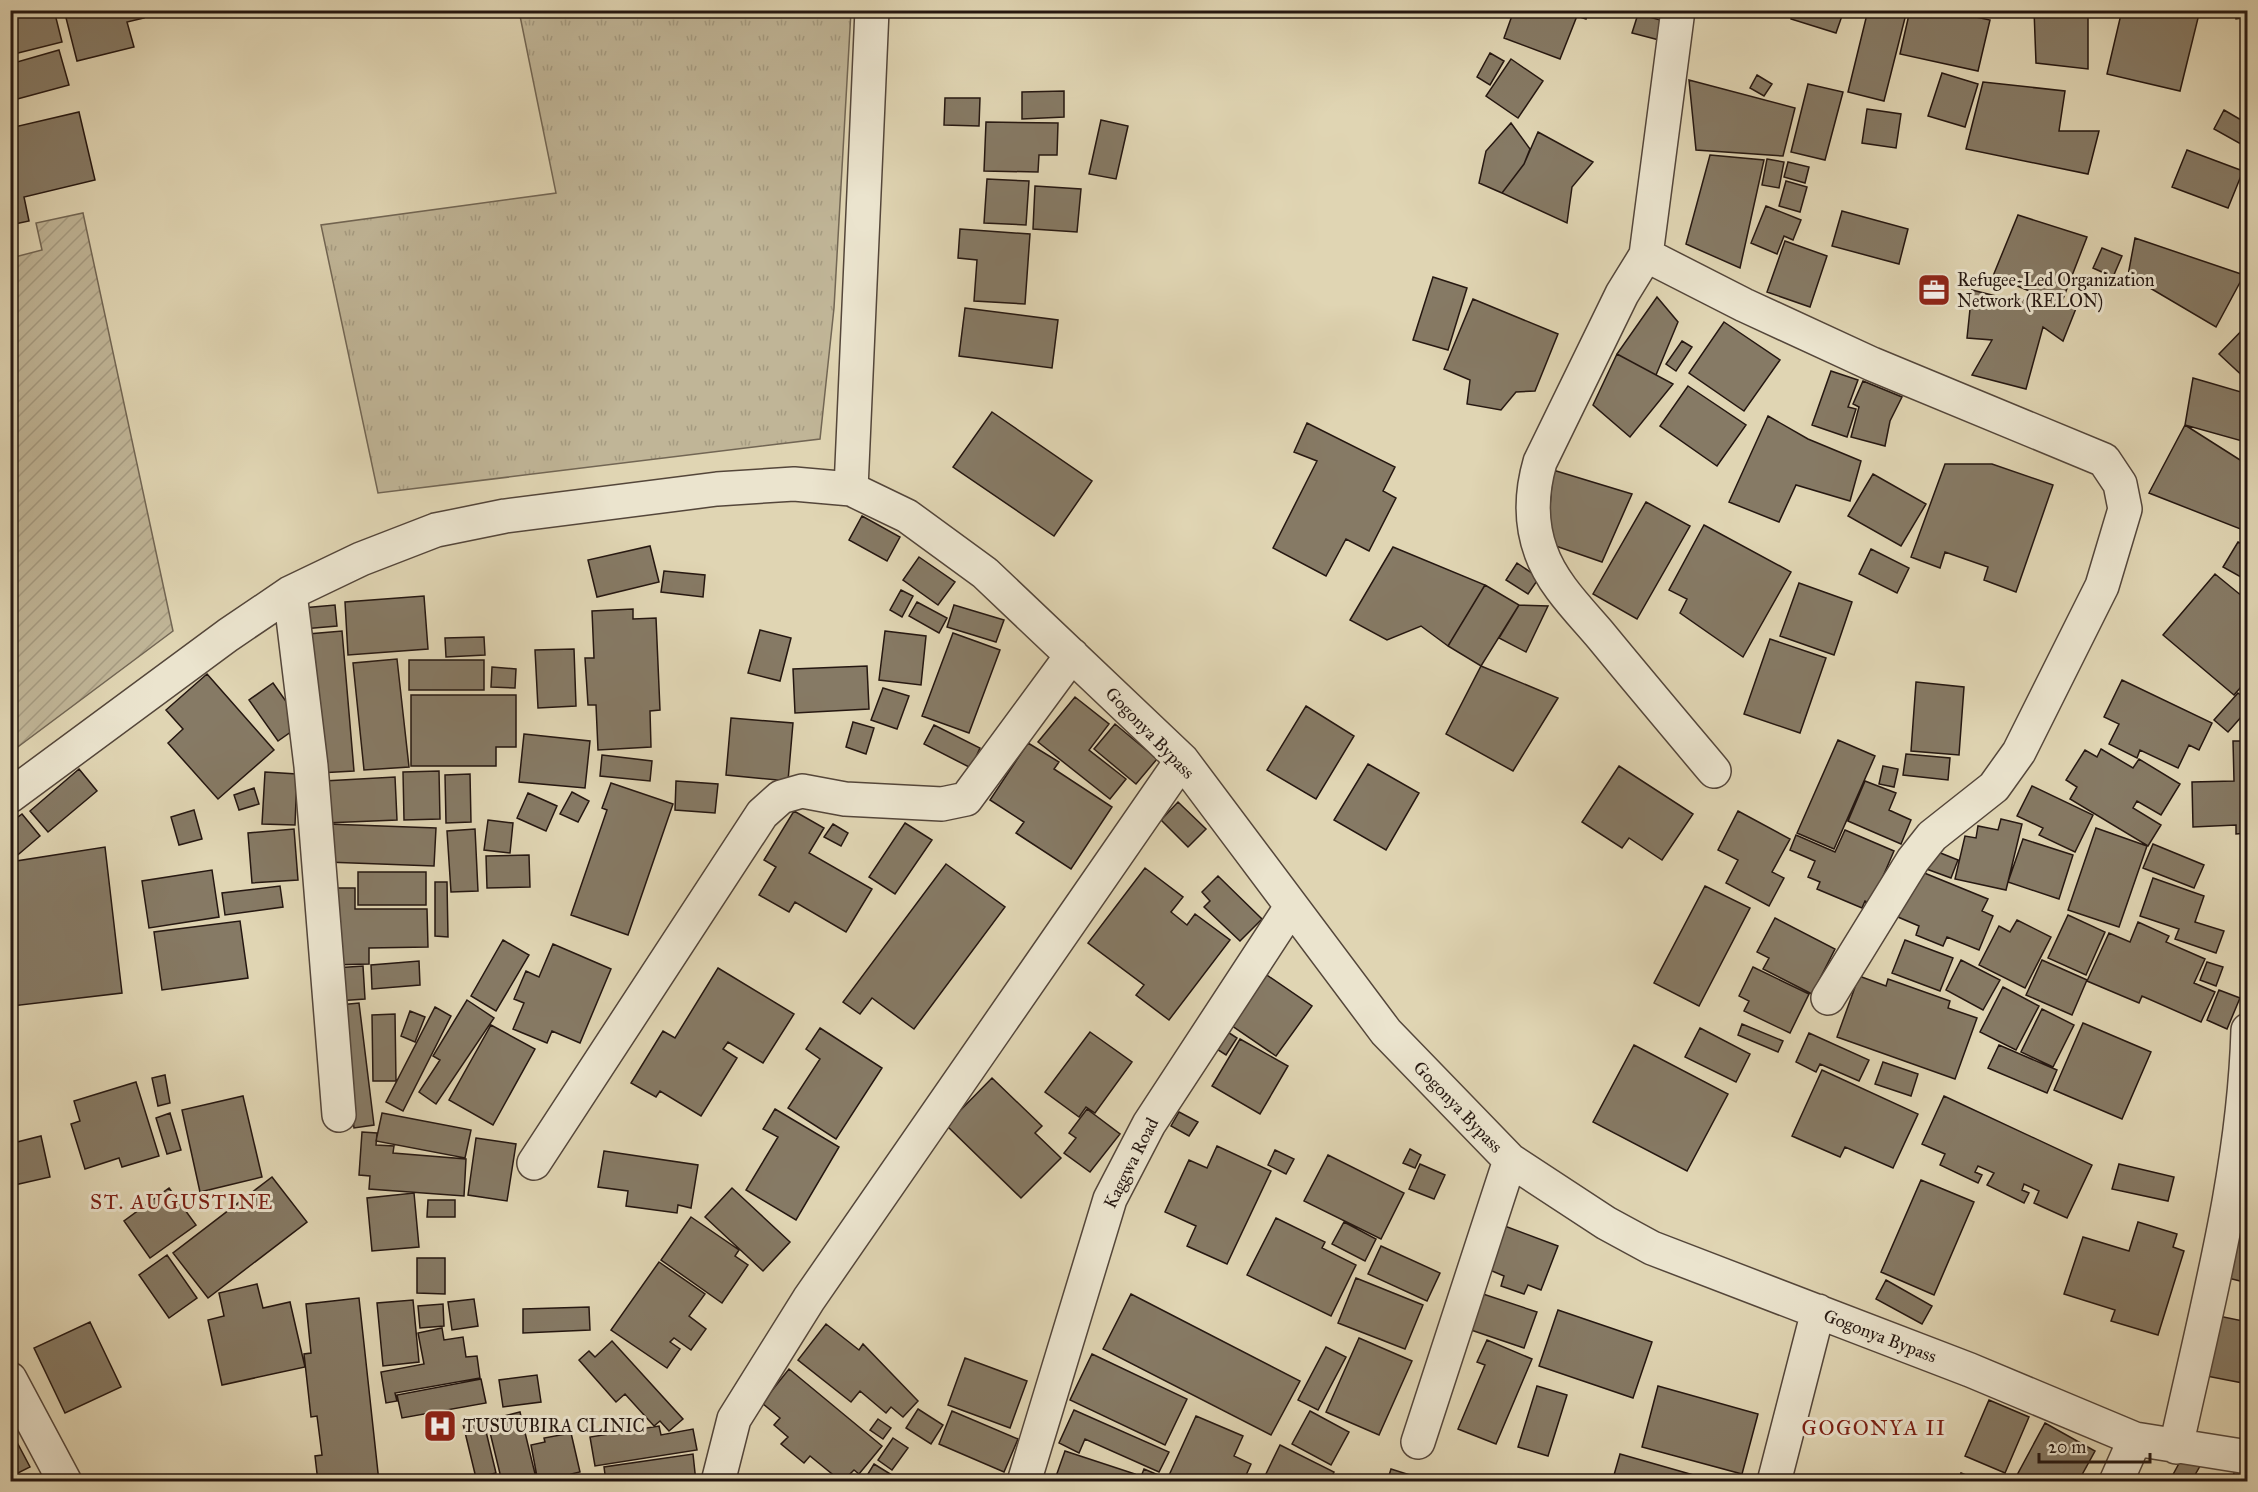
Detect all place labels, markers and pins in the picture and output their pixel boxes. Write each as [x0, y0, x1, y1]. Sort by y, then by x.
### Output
place label: Refugee-Led Organization Network (RELON) [1957, 269, 2155, 313]
office icon: Refugee-Led Organization Network (RELON) [1916, 272, 1952, 308]
hospital icon: TUSUUBIRA CLINIC [422, 1408, 458, 1444]
place label: TUSUUBIRA CLINIC [463, 1415, 645, 1437]

